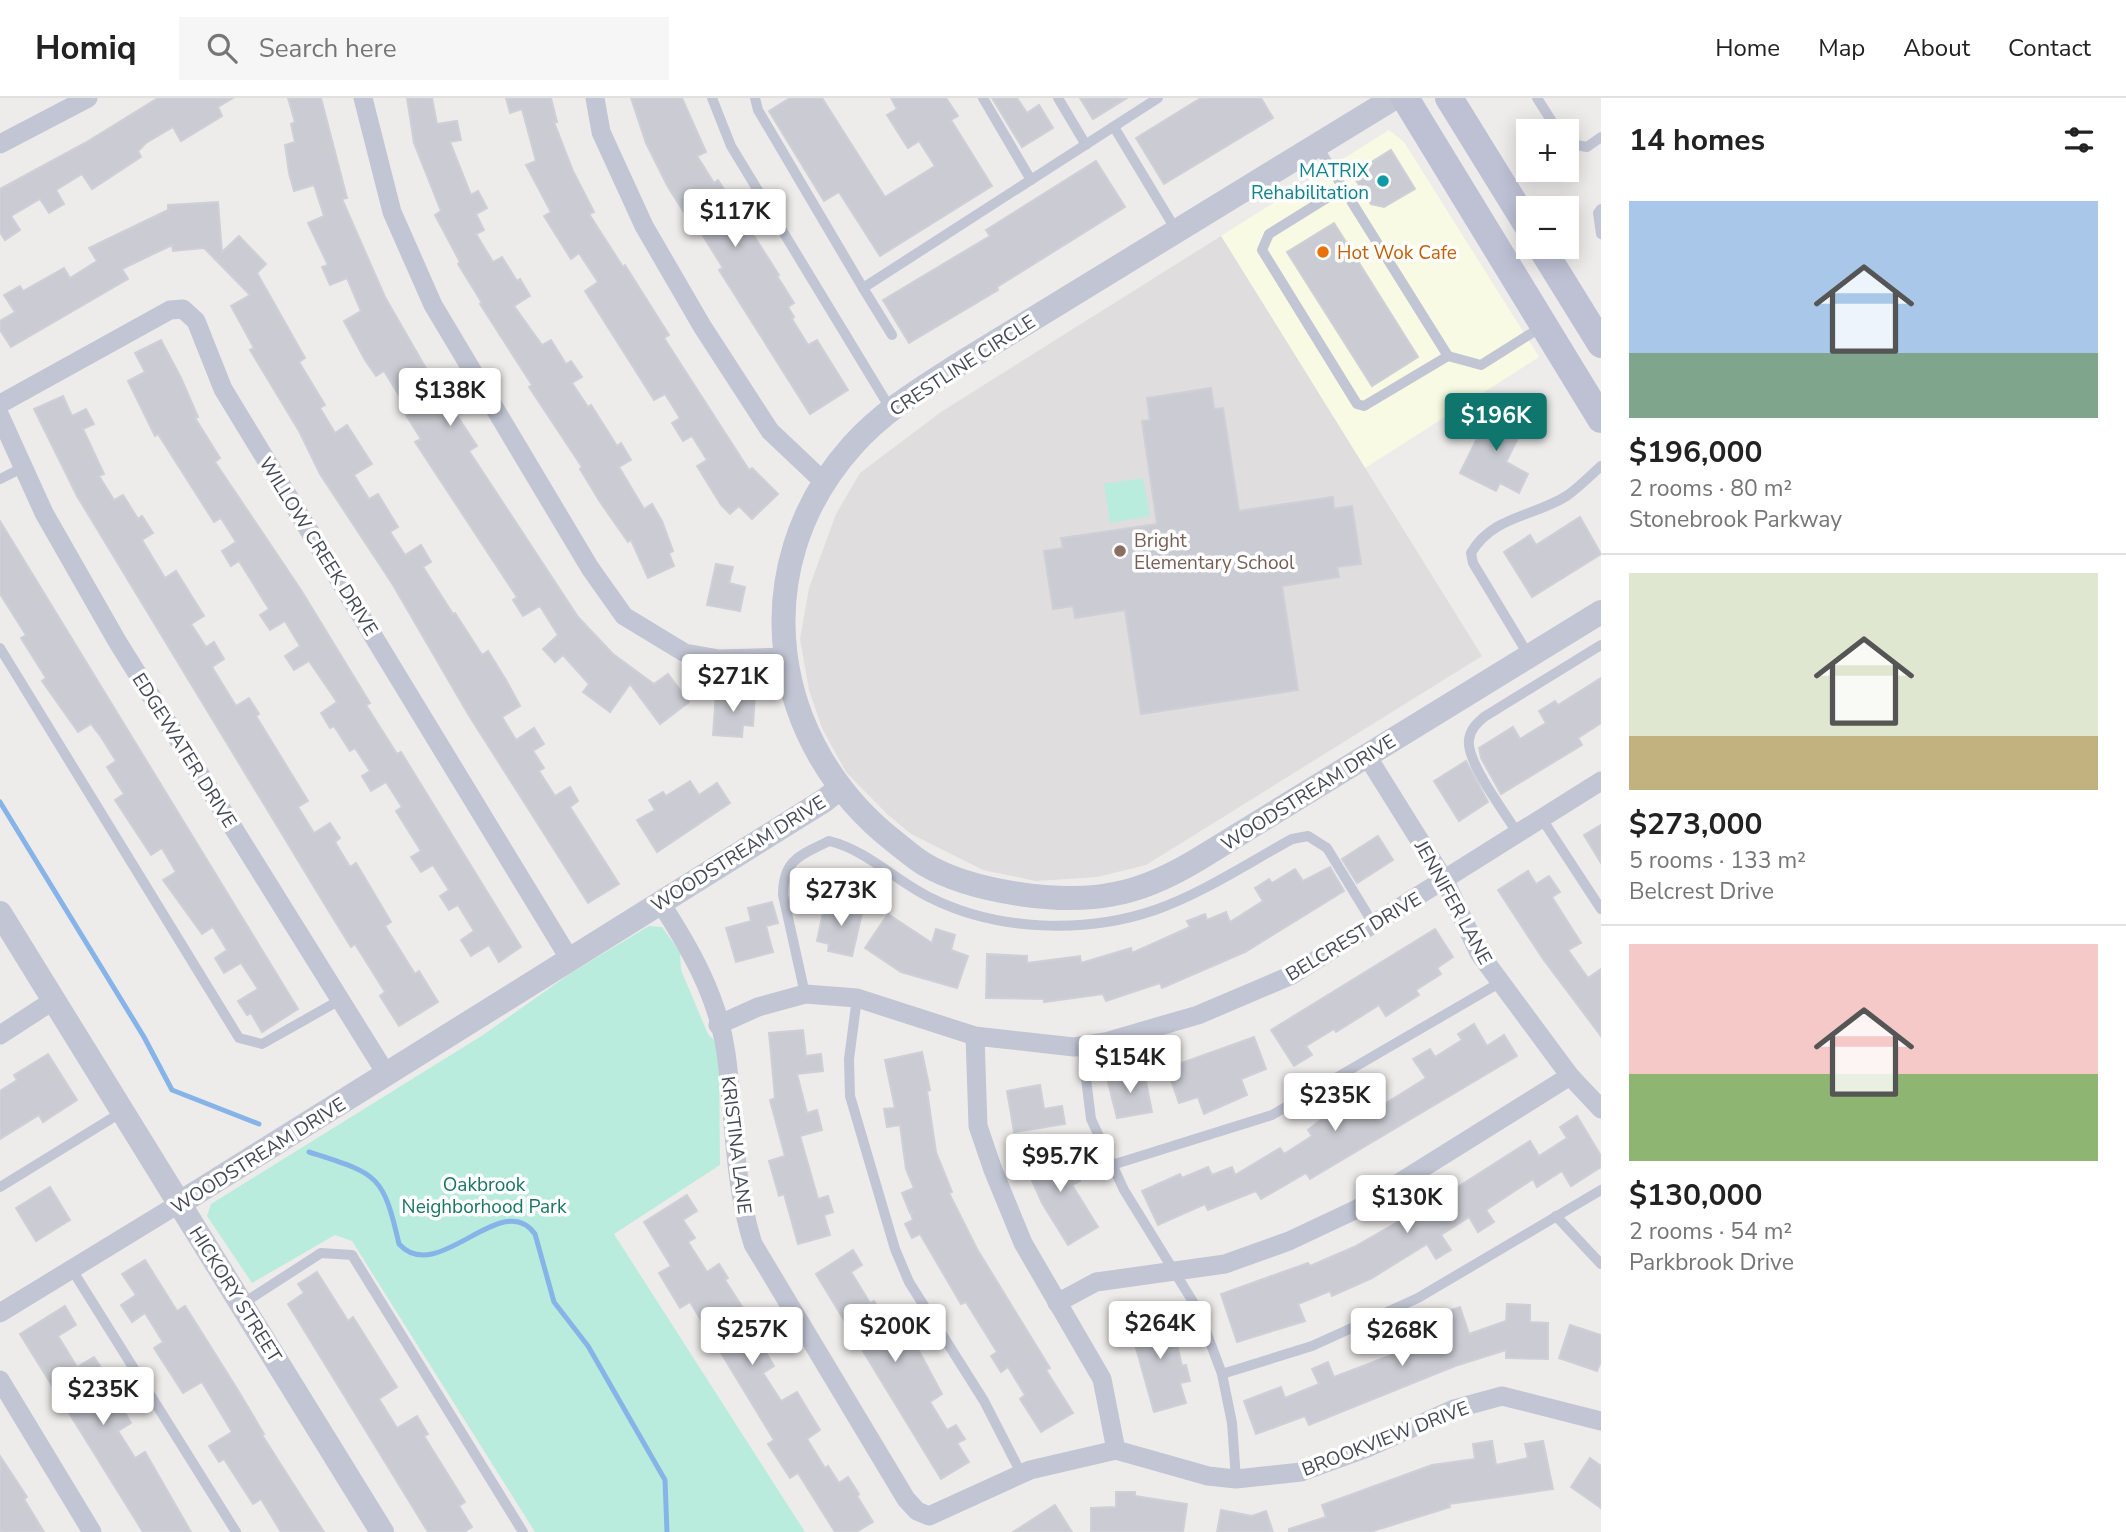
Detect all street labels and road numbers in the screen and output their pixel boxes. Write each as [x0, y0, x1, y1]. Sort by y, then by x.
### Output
street label: CRESTLINE CIRCLE [885, 309, 1040, 423]
street label: WILLOW CREEK DRIVE [253, 452, 384, 641]
street label: EDGEWATER DRIVE [126, 668, 242, 833]
street label: WOODSTREAM DRIVE [1216, 729, 1401, 857]
street label: WOODSTREAM DRIVE [646, 790, 831, 918]
street label: JENNIFER LANE [1408, 835, 1498, 969]
street label: BELCREST DRIVE [1281, 886, 1426, 988]
street label: KRISTINA LANE [715, 1075, 757, 1216]
street label: WOODSTREAM DRIVE [166, 1092, 351, 1220]
street label: HICKORY STREET [183, 1222, 288, 1368]
street label: BROOKVIEW DRIVE [1298, 1395, 1473, 1483]

